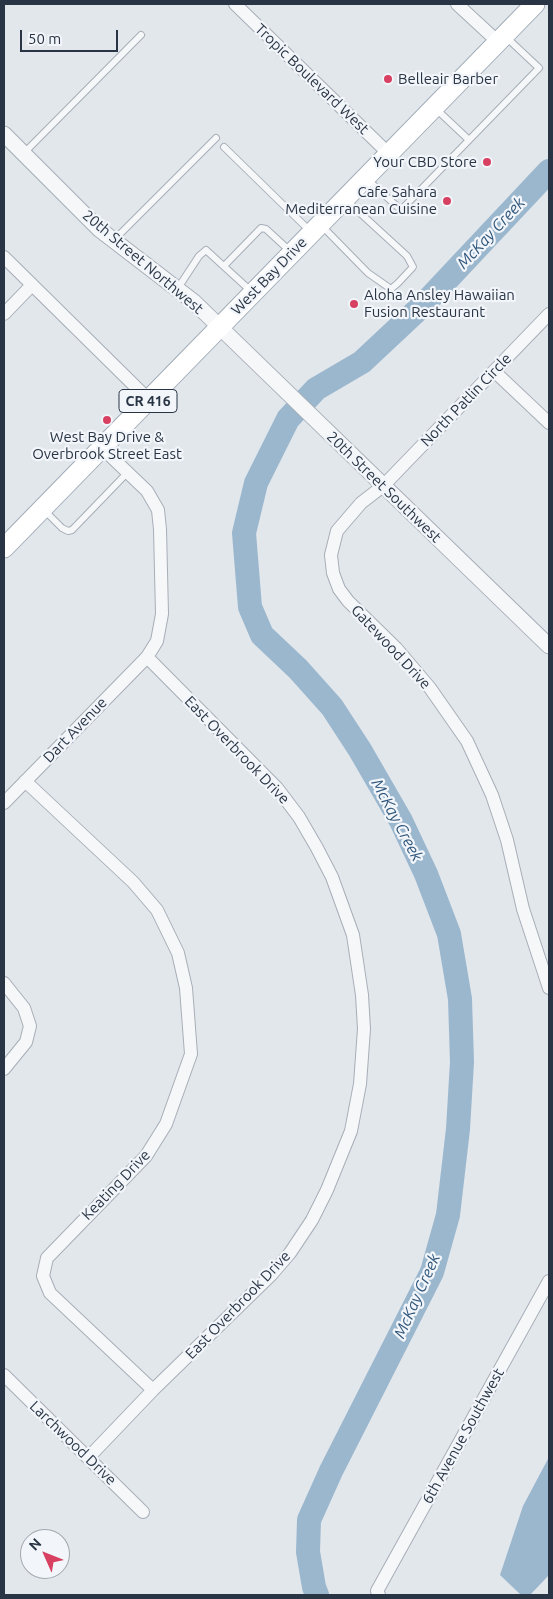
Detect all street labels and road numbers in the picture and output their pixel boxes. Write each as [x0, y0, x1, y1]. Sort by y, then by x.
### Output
street label: Tropic Boulevard West [251, 20, 373, 138]
street label: 20th Street Northwest [79, 206, 207, 318]
street label: West Bay Drive [227, 233, 311, 319]
street label: North Patlin Circle [417, 350, 515, 450]
road number: CR 416 [119, 390, 177, 412]
street label: 20th Street Southwest [323, 428, 445, 546]
street label: Gatewood Drive [347, 601, 435, 693]
street label: East Overbrook Drive [181, 692, 293, 808]
street label: Dart Avenue [39, 694, 111, 766]
street label: Keating Drive [78, 1146, 154, 1224]
street label: East Overbrook Drive [182, 1247, 294, 1363]
street label: 6th Avenue Southwest [418, 1365, 508, 1507]
street label: Larchwood Drive [26, 1397, 120, 1489]

